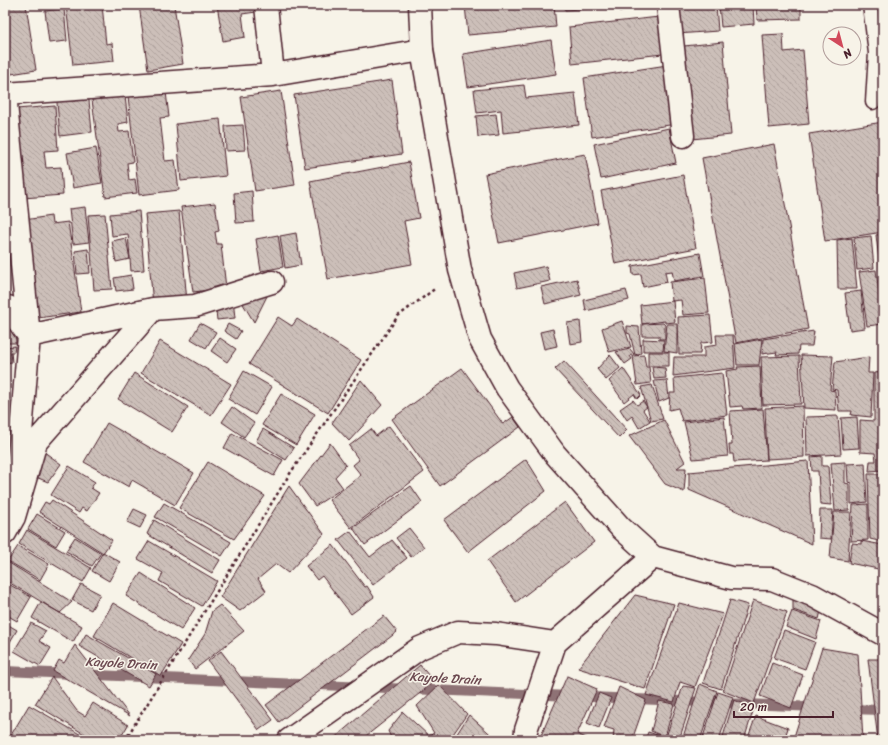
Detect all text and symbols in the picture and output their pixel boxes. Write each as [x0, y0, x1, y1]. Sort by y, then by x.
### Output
north arrow [822, 26, 862, 66]
text: N [839, 43, 857, 64]
water label: Kayole Drain [85, 650, 159, 676]
water label: Kayole Drain [409, 665, 483, 691]
scale bar [734, 693, 833, 719]
text: 20 m [740, 696, 767, 718]

